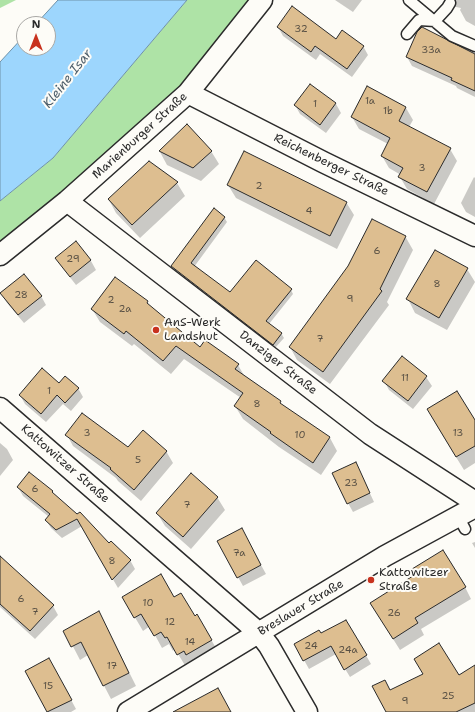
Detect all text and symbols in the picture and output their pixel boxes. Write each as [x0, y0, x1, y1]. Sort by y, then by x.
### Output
north arrow [16, 16, 56, 56]
text: N [32, 17, 40, 32]
house number: 32 [294, 23, 308, 35]
house number: 33a [421, 44, 441, 56]
water label: Kleine Isar [40, 46, 96, 112]
street label: Marienburger Straße [90, 90, 190, 182]
house number: 1a [365, 95, 375, 107]
house number: 1 [313, 98, 317, 110]
house number: 1b [383, 105, 393, 117]
street label: Reichenberger Straße [271, 131, 391, 199]
house number: 3 [419, 162, 425, 174]
house number: 2 [256, 180, 262, 192]
house number: 4 [306, 205, 312, 217]
house number: 6 [374, 245, 380, 257]
house number: 29 [66, 253, 80, 265]
house number: 8 [434, 278, 440, 290]
house number: 28 [14, 289, 28, 301]
house number: 9 [347, 293, 353, 305]
house number: 2 [108, 294, 114, 306]
house number: 2a [119, 303, 131, 315]
place label: AnS-Werk Landshut [164, 316, 221, 344]
marker: AnS-Werk Landshut [151, 325, 161, 335]
street label: Danziger Straße [236, 328, 320, 398]
house number: 7 [317, 333, 323, 345]
house number: 11 [401, 372, 409, 384]
house number: 1 [47, 385, 51, 397]
house number: 8 [254, 398, 260, 410]
street label: Kattowitzer Straße [18, 422, 112, 506]
house number: 3 [84, 427, 90, 439]
house number: 13 [453, 427, 463, 439]
house number: 10 [295, 429, 305, 441]
house number: 5 [135, 454, 141, 466]
house number: 23 [344, 477, 358, 489]
house number: 6 [32, 483, 38, 495]
house number: 7 [184, 499, 190, 511]
house number: 7a [233, 547, 245, 559]
house number: 8 [109, 555, 115, 567]
place label: Kattowitzer Straße [379, 566, 449, 594]
marker: Kattowitzer Straße [366, 575, 376, 585]
street label: Breslauer Straße [256, 577, 346, 639]
house number: 6 [18, 593, 24, 605]
house number: 10 [143, 597, 153, 609]
house number: 7 [32, 606, 38, 618]
house number: 26 [387, 607, 401, 619]
house number: 12 [165, 616, 175, 628]
house number: 14 [185, 636, 195, 648]
house number: 24 [304, 640, 318, 652]
house number: 24a [338, 644, 358, 656]
house number: 17 [107, 660, 117, 672]
house number: 15 [43, 680, 53, 692]
house number: 25 [442, 690, 454, 702]
house number: 9 [402, 695, 408, 707]

